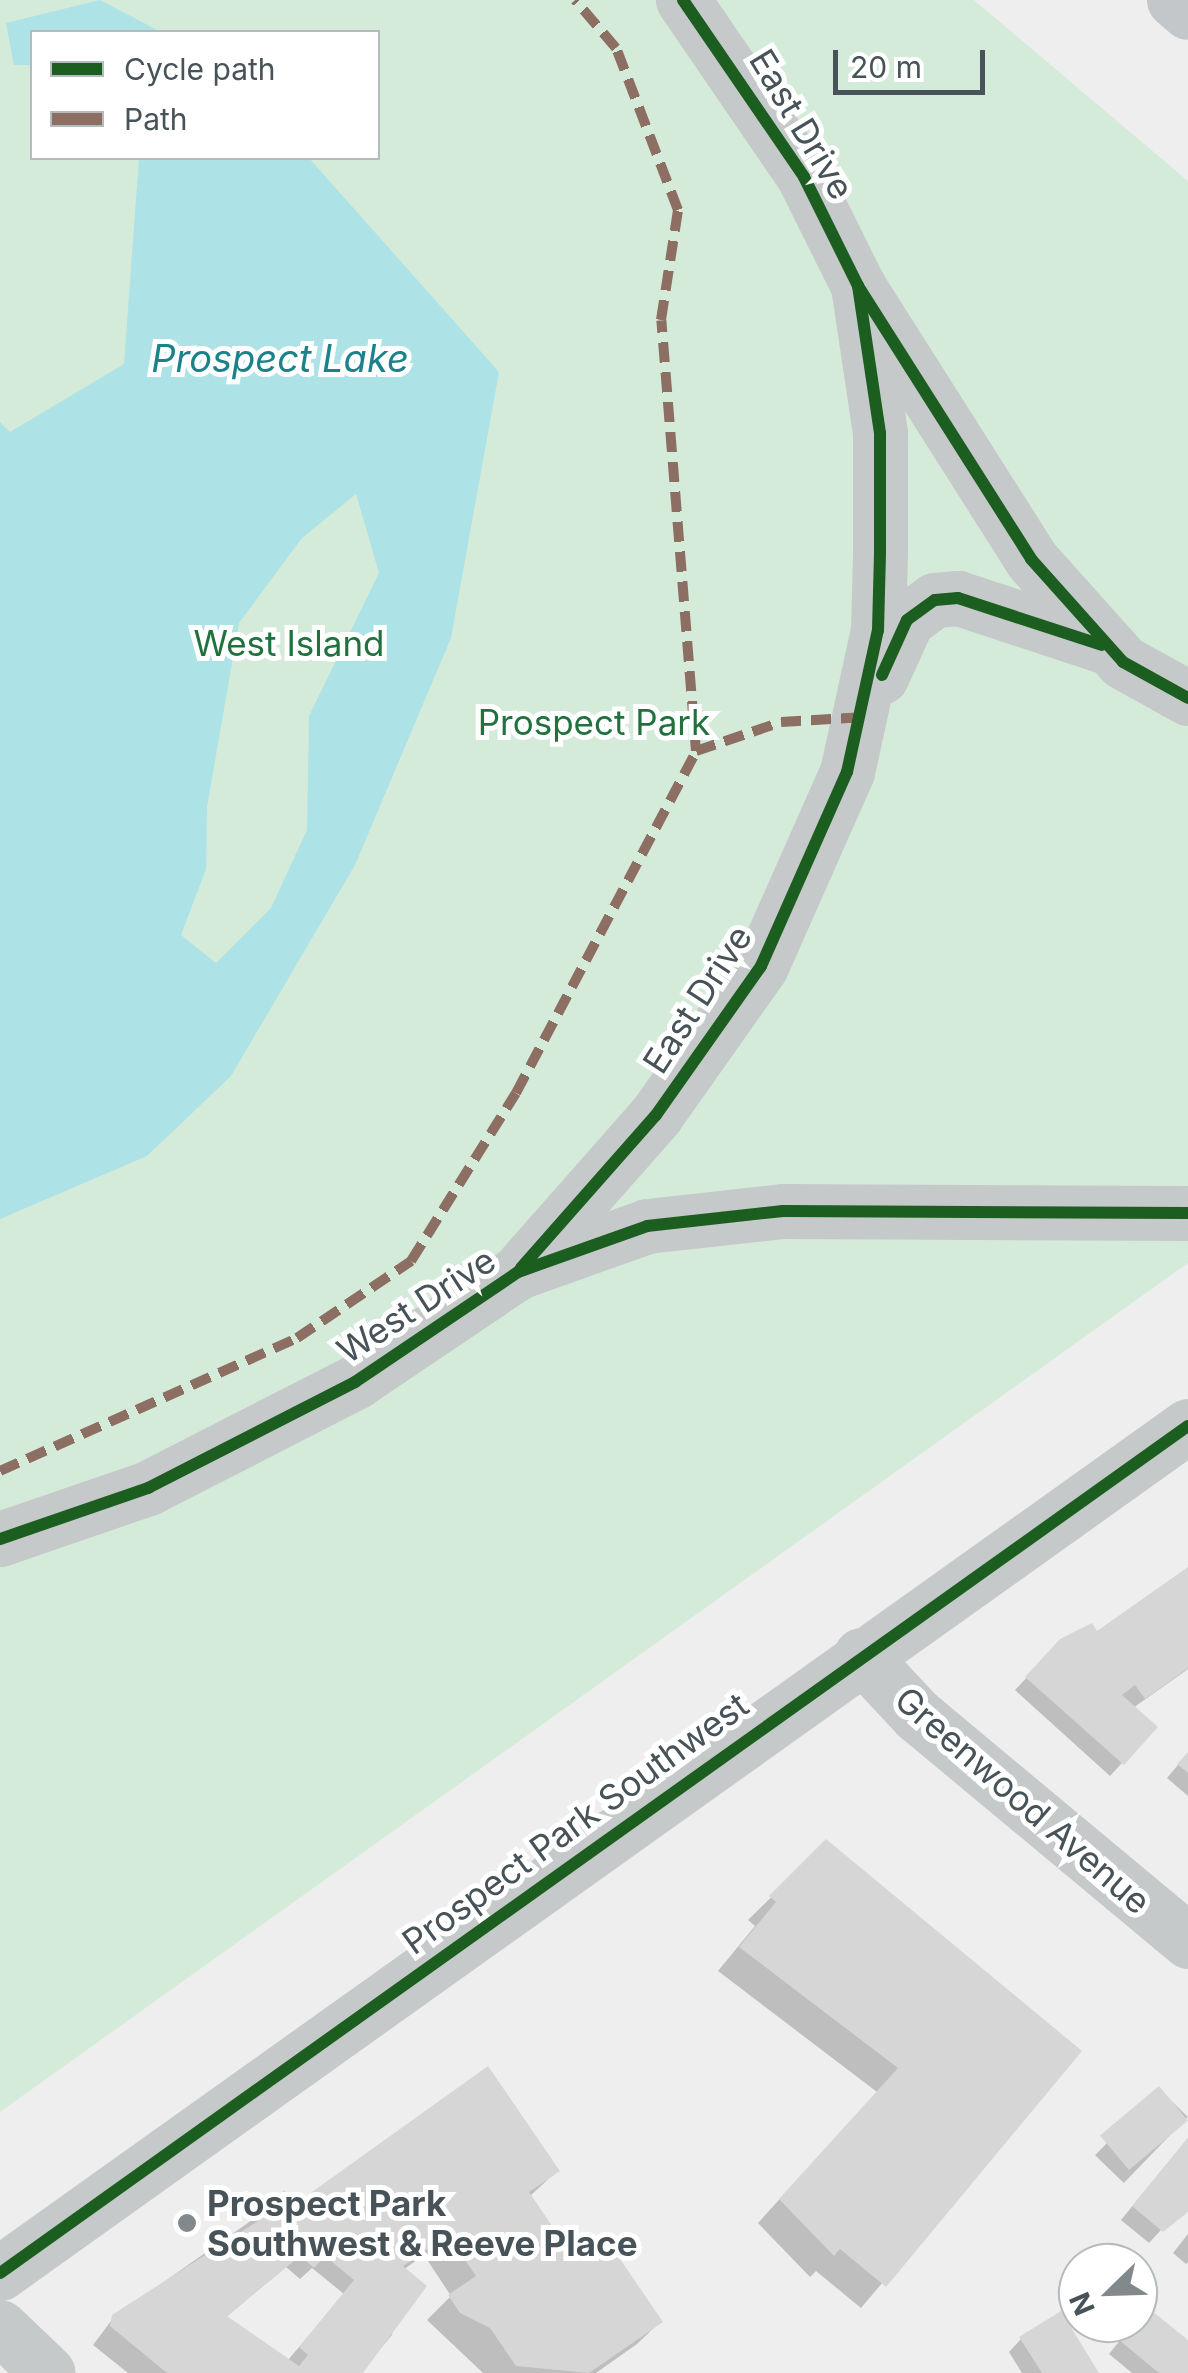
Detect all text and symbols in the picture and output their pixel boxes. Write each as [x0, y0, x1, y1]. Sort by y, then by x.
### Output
legend [30, 30, 380, 160]
scale bar [838, 30, 990, 92]
street label: East Drive [741, 41, 863, 207]
text: 20 m [850, 49, 922, 85]
text: Cycle path [124, 51, 276, 87]
text: Path [124, 101, 188, 137]
water label: Prospect Lake [151, 336, 409, 382]
park label: West Island [194, 622, 384, 664]
park label: Prospect Park [478, 701, 710, 743]
street label: East Drive [634, 917, 760, 1081]
street label: West Drive [329, 1238, 503, 1372]
street label: Greenwood Avenue [887, 1678, 1159, 1922]
street label: Prospect Park Southwest [394, 1683, 756, 1963]
place label: Prospect Park Southwest & Reeve Place [207, 2182, 638, 2264]
marker: Prospect Park Southwest & Reeve Place [176, 2212, 198, 2234]
north arrow [1058, 2243, 1158, 2343]
text: N [1062, 2287, 1102, 2320]

